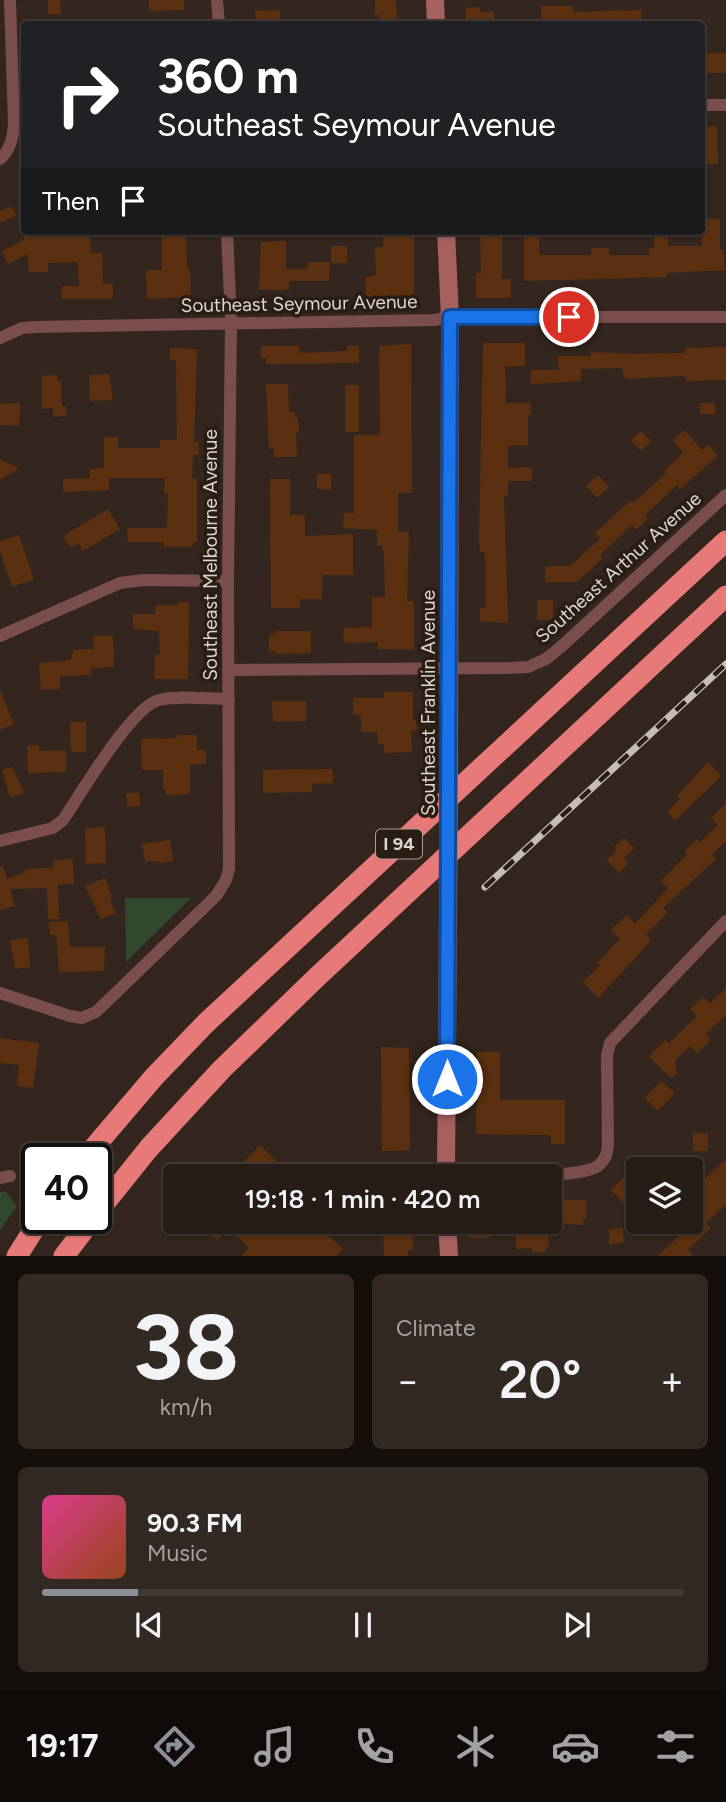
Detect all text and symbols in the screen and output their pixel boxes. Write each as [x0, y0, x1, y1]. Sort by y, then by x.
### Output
text: 360 m [157, 46, 299, 105]
icon: right [42, 49, 133, 140]
text: Southeast Seymour Avenue [157, 106, 556, 144]
icon: arrive [114, 182, 152, 220]
text: Then [42, 185, 100, 217]
pin [539, 287, 599, 347]
street label: Southeast Seymour Avenue [180, 290, 418, 317]
icon: arrive [550, 298, 588, 336]
street label: Southeast Melbourne Avenue [199, 429, 222, 681]
street label: Southeast Arthur Avenue [531, 487, 706, 648]
street label: Southeast Franklin Avenue [417, 590, 440, 816]
road number: I 94 [376, 830, 422, 858]
position arrow [410, 1042, 484, 1116]
speed limit sign: 40 [21, 1143, 112, 1234]
map controls [626, 1157, 703, 1234]
button: layers [626, 1157, 703, 1234]
text: 19:18 · 1 min · 420 m [245, 1183, 480, 1215]
text: 38 [133, 1293, 239, 1402]
text: Climate [396, 1314, 475, 1342]
text: 20° [499, 1349, 581, 1411]
text: − [396, 1358, 420, 1404]
text: + [660, 1358, 684, 1404]
text: km/h [160, 1393, 212, 1421]
text: 90.3 FM [147, 1507, 243, 1539]
text: Music [147, 1539, 208, 1567]
icon: previous [130, 1606, 168, 1644]
icon: pause [344, 1606, 382, 1644]
icon: next [558, 1606, 596, 1644]
icon: directions [150, 1722, 199, 1771]
icon: music [250, 1722, 299, 1771]
icon: phone [350, 1722, 399, 1771]
icon: climate [451, 1722, 500, 1771]
icon: car [551, 1722, 600, 1771]
icon: filters [651, 1722, 700, 1771]
text: 19:17 [26, 1727, 99, 1765]

